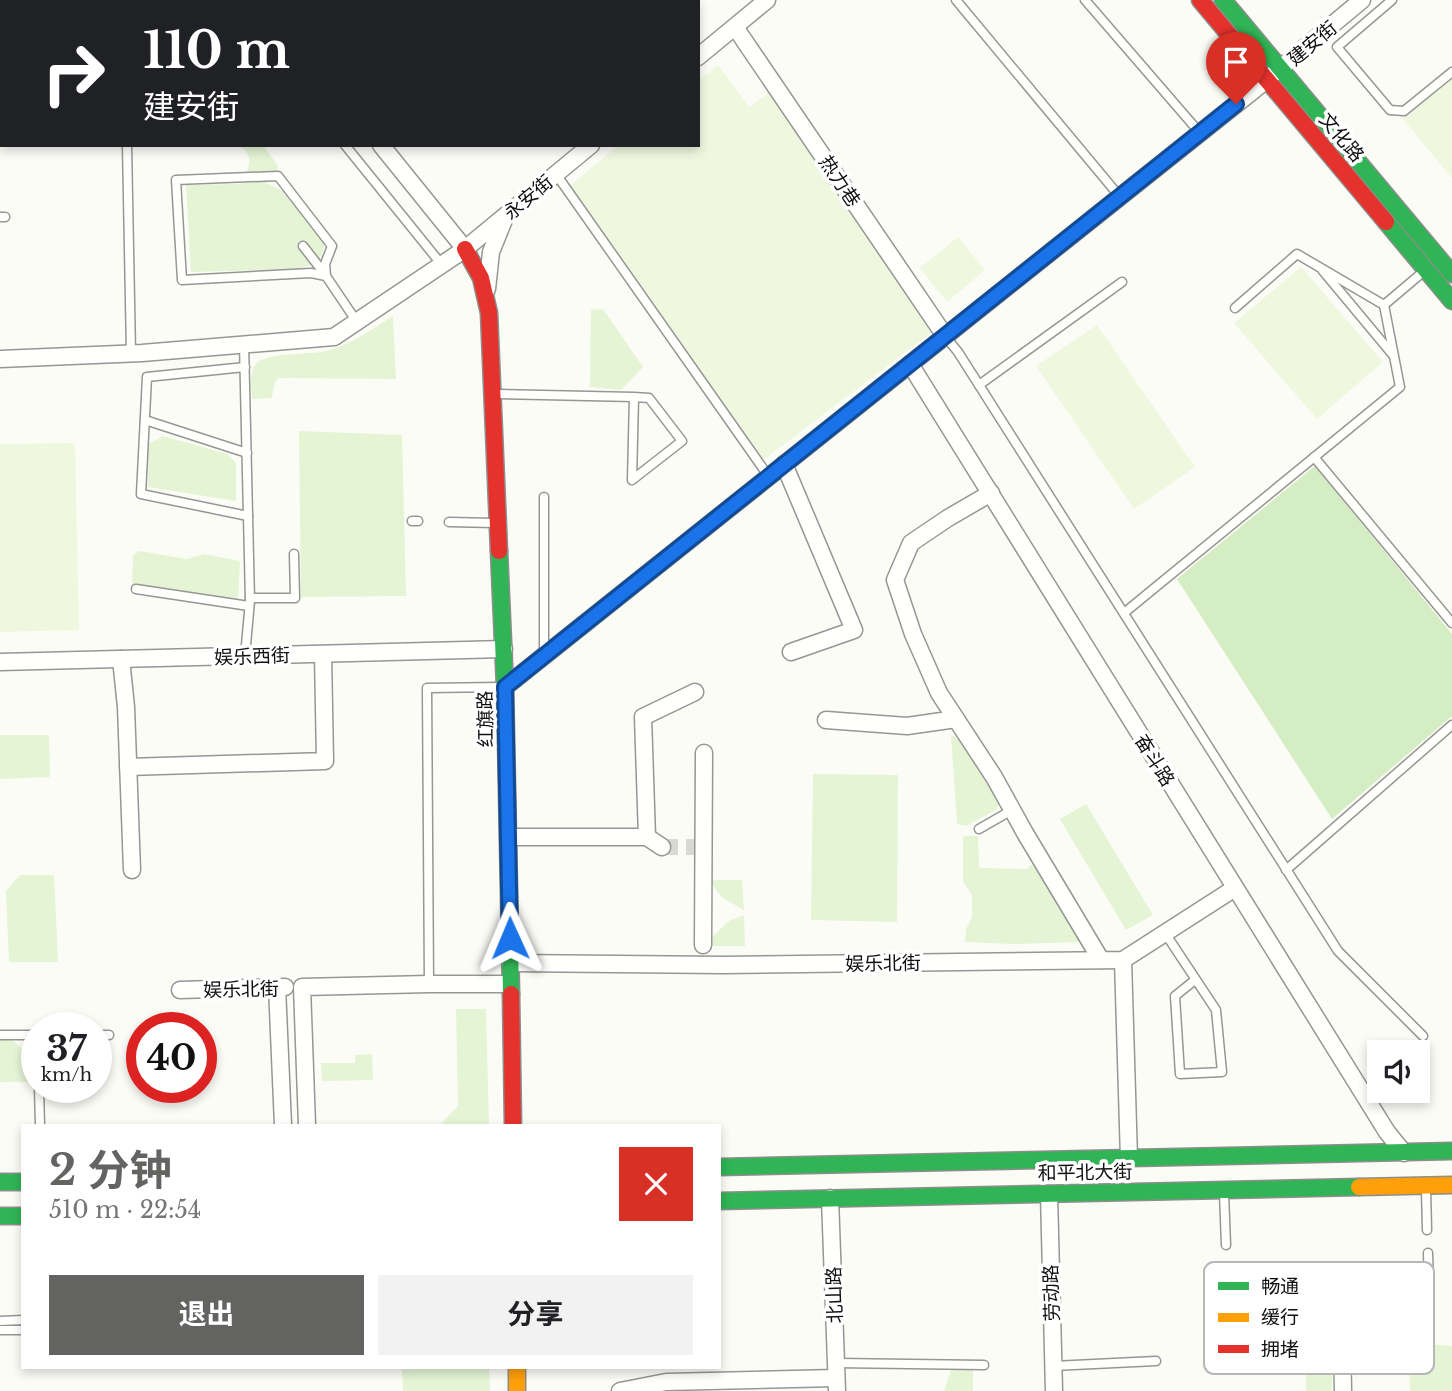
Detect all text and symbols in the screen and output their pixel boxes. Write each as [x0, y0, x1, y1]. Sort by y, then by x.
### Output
street label: 建安街 [1283, 16, 1342, 71]
text: 110 m [143, 20, 290, 81]
icon: right [28, 28, 119, 119]
pin [1206, 32, 1266, 104]
icon: arrive [1217, 43, 1255, 81]
text: 建安街 [143, 87, 239, 127]
street label: 文化路 [1314, 108, 1369, 167]
street label: 热力巷 [814, 151, 865, 211]
street label: 永安街 [499, 170, 558, 225]
street label: 娱乐西街 [214, 644, 290, 669]
street label: 红旗路 [474, 690, 497, 748]
street label: 奋斗路 [1130, 730, 1179, 791]
position arrow [473, 901, 547, 975]
street label: 娱乐北街 [845, 951, 921, 976]
street label: 娱乐北街 [203, 977, 279, 1002]
speed limit sign: 40 [126, 1012, 217, 1103]
text: 37 [46, 1027, 87, 1070]
map controls [1367, 1040, 1430, 1103]
button: sound [1367, 1040, 1430, 1103]
text: km/h [41, 1064, 92, 1086]
text: 2 分钟 [49, 1144, 172, 1196]
button: close [619, 1147, 693, 1221]
street label: 和平北大街 [1037, 1160, 1133, 1185]
text: 510 m · 22:54 [49, 1196, 201, 1224]
legend [1204, 1262, 1434, 1374]
street label: 劳动路 [1039, 1264, 1064, 1322]
street label: 北山路 [822, 1266, 847, 1324]
button: 退出 [49, 1275, 364, 1355]
button: 分享 [378, 1275, 693, 1355]
text: 畅通 [1261, 1275, 1299, 1298]
text: 缓行 [1261, 1306, 1299, 1329]
text: 拥堵 [1261, 1338, 1299, 1361]

